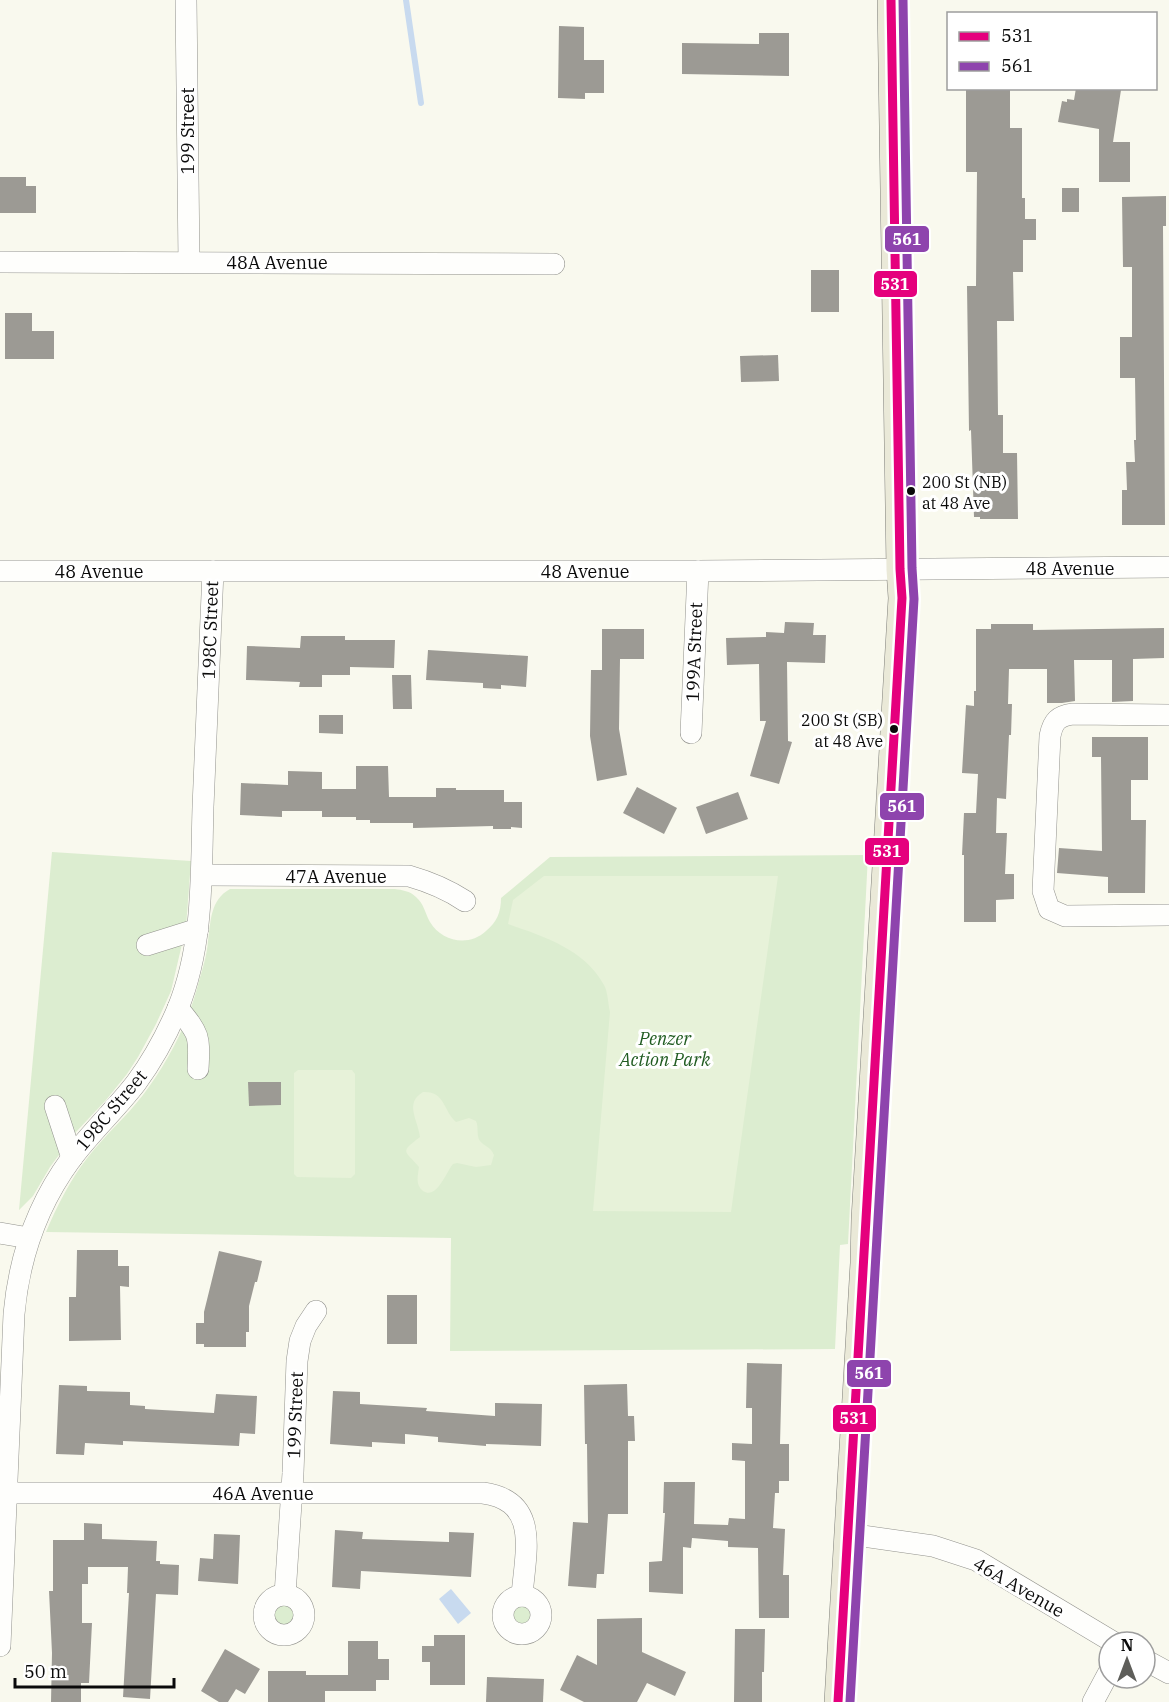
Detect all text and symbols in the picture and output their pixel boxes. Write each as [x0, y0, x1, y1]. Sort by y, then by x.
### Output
legend [947, 12, 1157, 90]
text: 531 [1001, 24, 1033, 47]
text: 561 [1001, 54, 1033, 77]
street label: 199 Street [176, 87, 199, 175]
line badge: 561 [884, 225, 930, 253]
text: 561 [893, 229, 921, 249]
street label: 48A Avenue [226, 251, 328, 274]
line badge: 531 [873, 270, 918, 298]
text: 531 [881, 274, 909, 294]
place label: 200 St (NB) at 48 Ave [922, 472, 1007, 513]
marker: 200 St (NB) at 48 Ave [905, 485, 917, 497]
street label: 48 Avenue [1025, 557, 1115, 580]
street label: 48 Avenue [54, 560, 144, 583]
street label: 48 Avenue [540, 560, 630, 583]
street label: 198C Street [197, 580, 223, 680]
street label: 199A Street [681, 602, 707, 702]
place label: 200 St (SB) at 48 Ave [801, 710, 883, 751]
marker: 200 St (SB) at 48 Ave [888, 723, 900, 735]
line badge: 561 [879, 792, 925, 821]
text: 561 [888, 796, 916, 816]
line badge: 531 [864, 837, 910, 866]
text: 531 [873, 841, 901, 861]
street label: 47A Avenue [285, 865, 387, 888]
park label: Penzer Action Park [618, 1027, 711, 1071]
street label: 198C Street [70, 1065, 152, 1155]
line badge: 561 [846, 1359, 892, 1388]
text: 561 [855, 1363, 883, 1383]
street label: 199 Street [282, 1371, 308, 1459]
line badge: 531 [832, 1404, 877, 1433]
text: 531 [840, 1408, 868, 1428]
street label: 46A Avenue [212, 1482, 314, 1505]
street label: 46A Avenue [969, 1552, 1069, 1622]
north arrow [1097, 1630, 1157, 1690]
text: N [1121, 1635, 1133, 1655]
scale bar [15, 1651, 174, 1689]
text: 50 m [24, 1660, 67, 1683]

